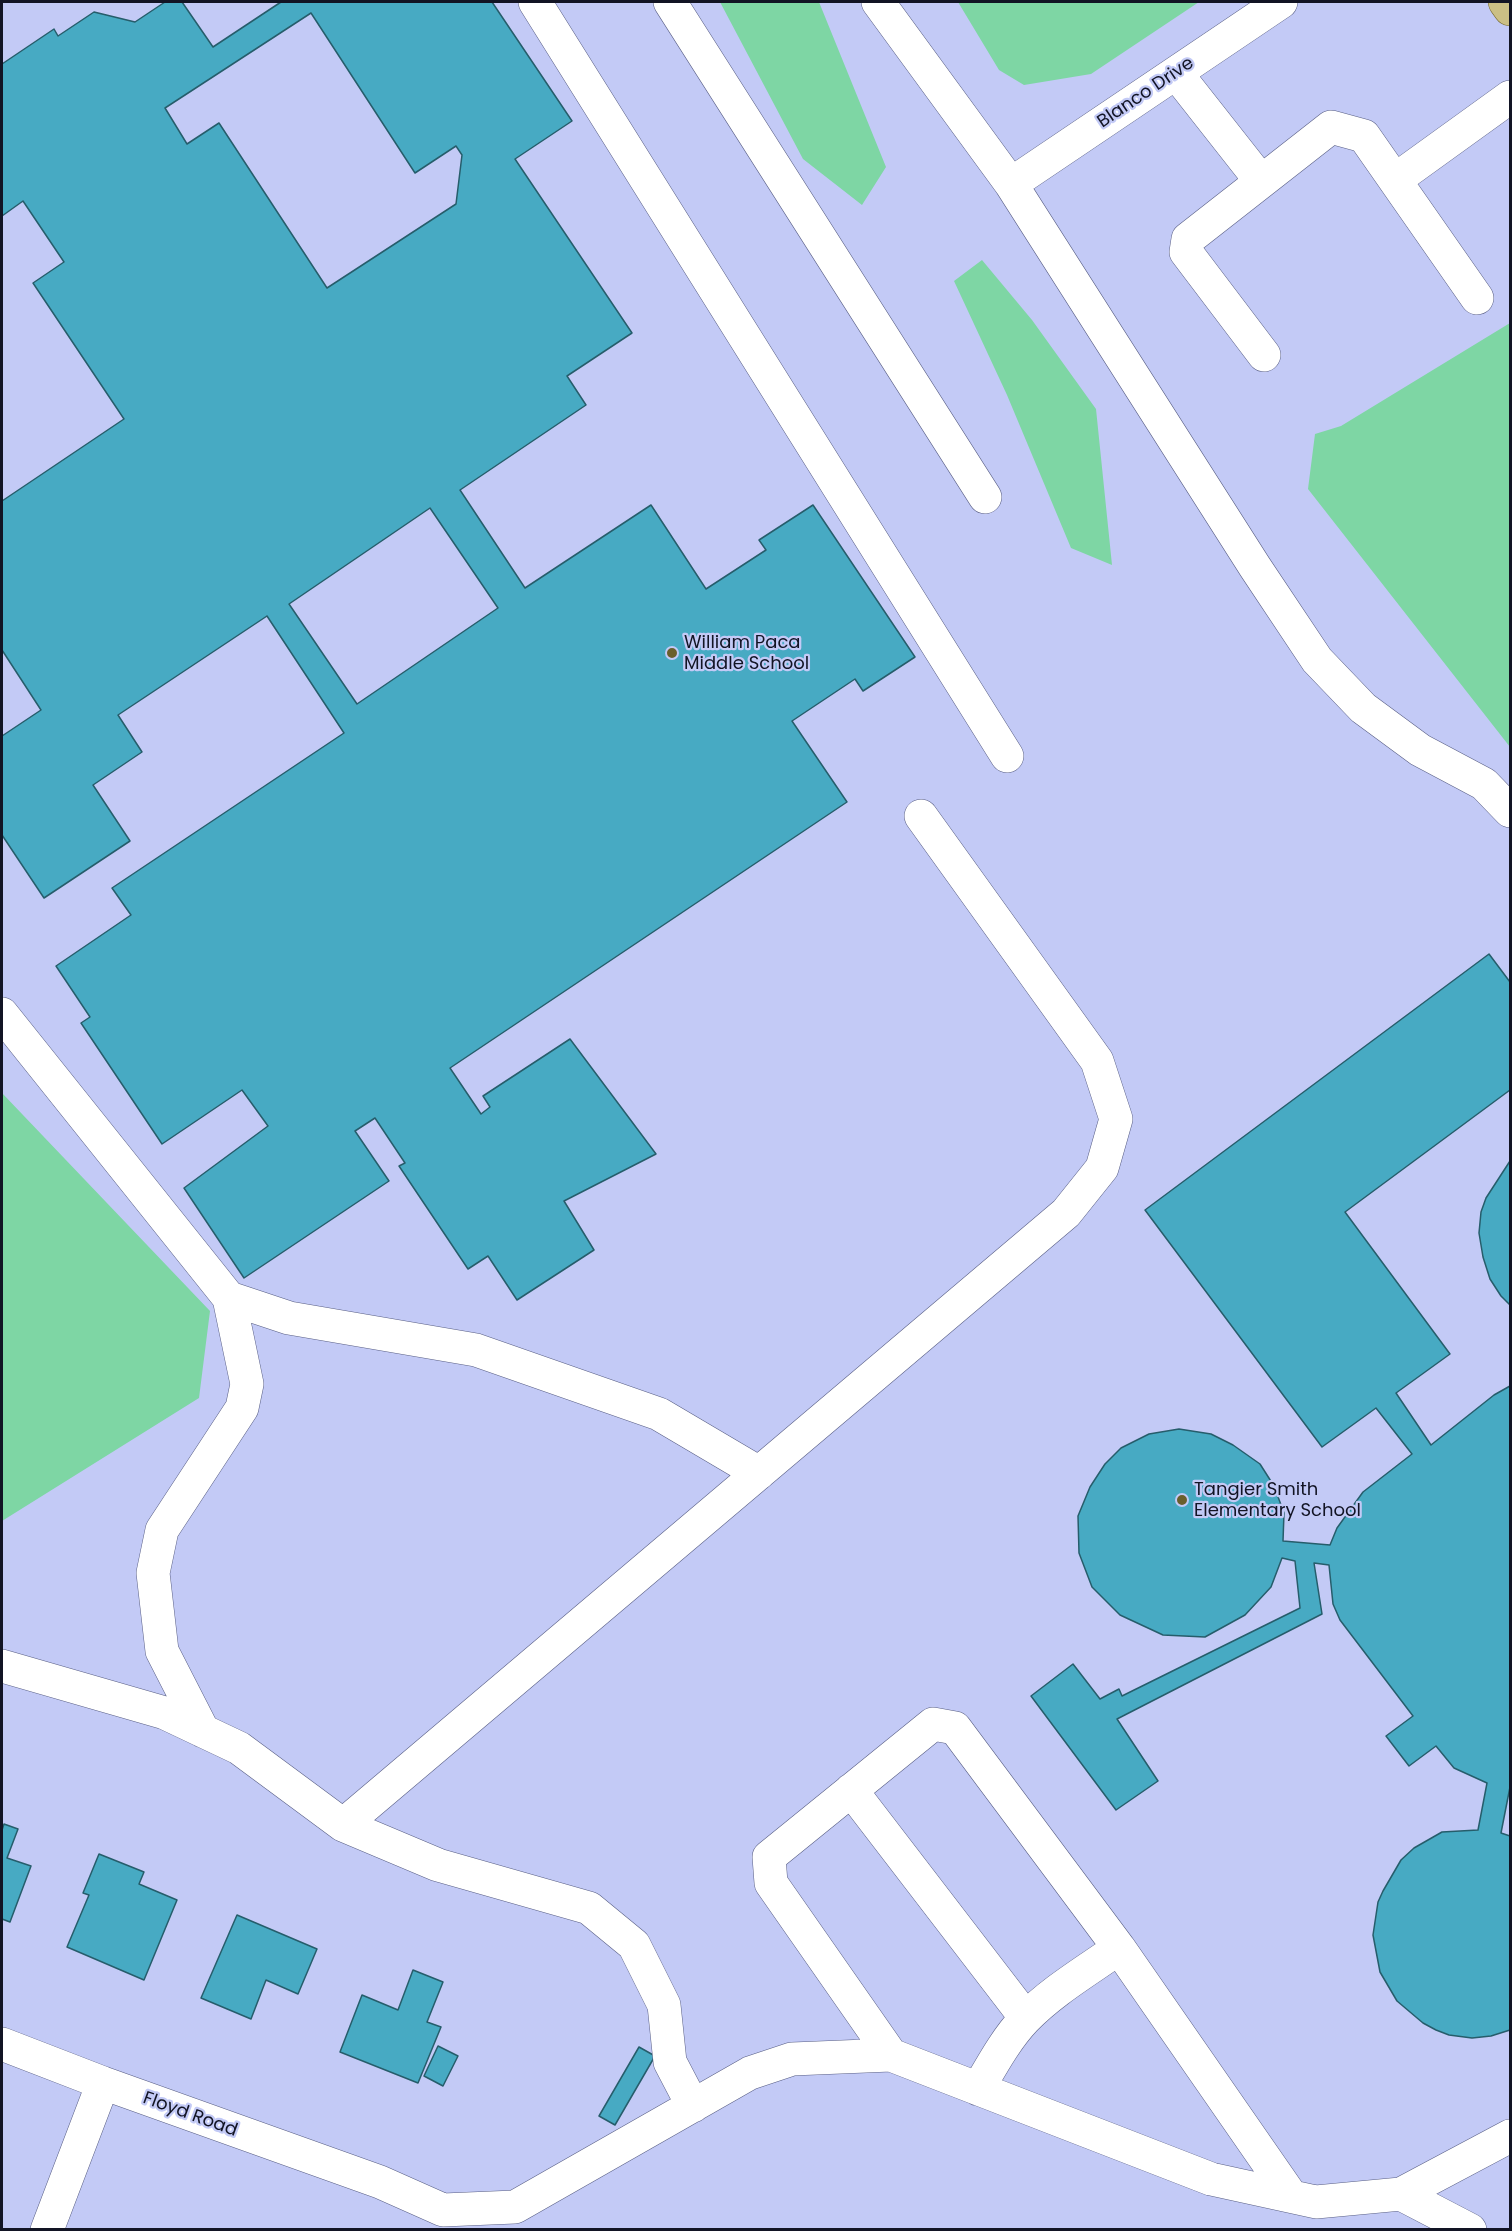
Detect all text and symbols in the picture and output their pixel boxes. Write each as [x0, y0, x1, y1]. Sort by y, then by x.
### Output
street label: Blanco Drive [1094, 53, 1198, 133]
place label: William Paca Middle School [684, 632, 809, 674]
marker: William Paca Middle School [665, 646, 679, 660]
place label: Tangier Smith Elementary School [1194, 1479, 1361, 1522]
marker: Tangier Smith Elementary School [1175, 1493, 1189, 1507]
street label: Floyd Road [140, 2088, 240, 2142]

